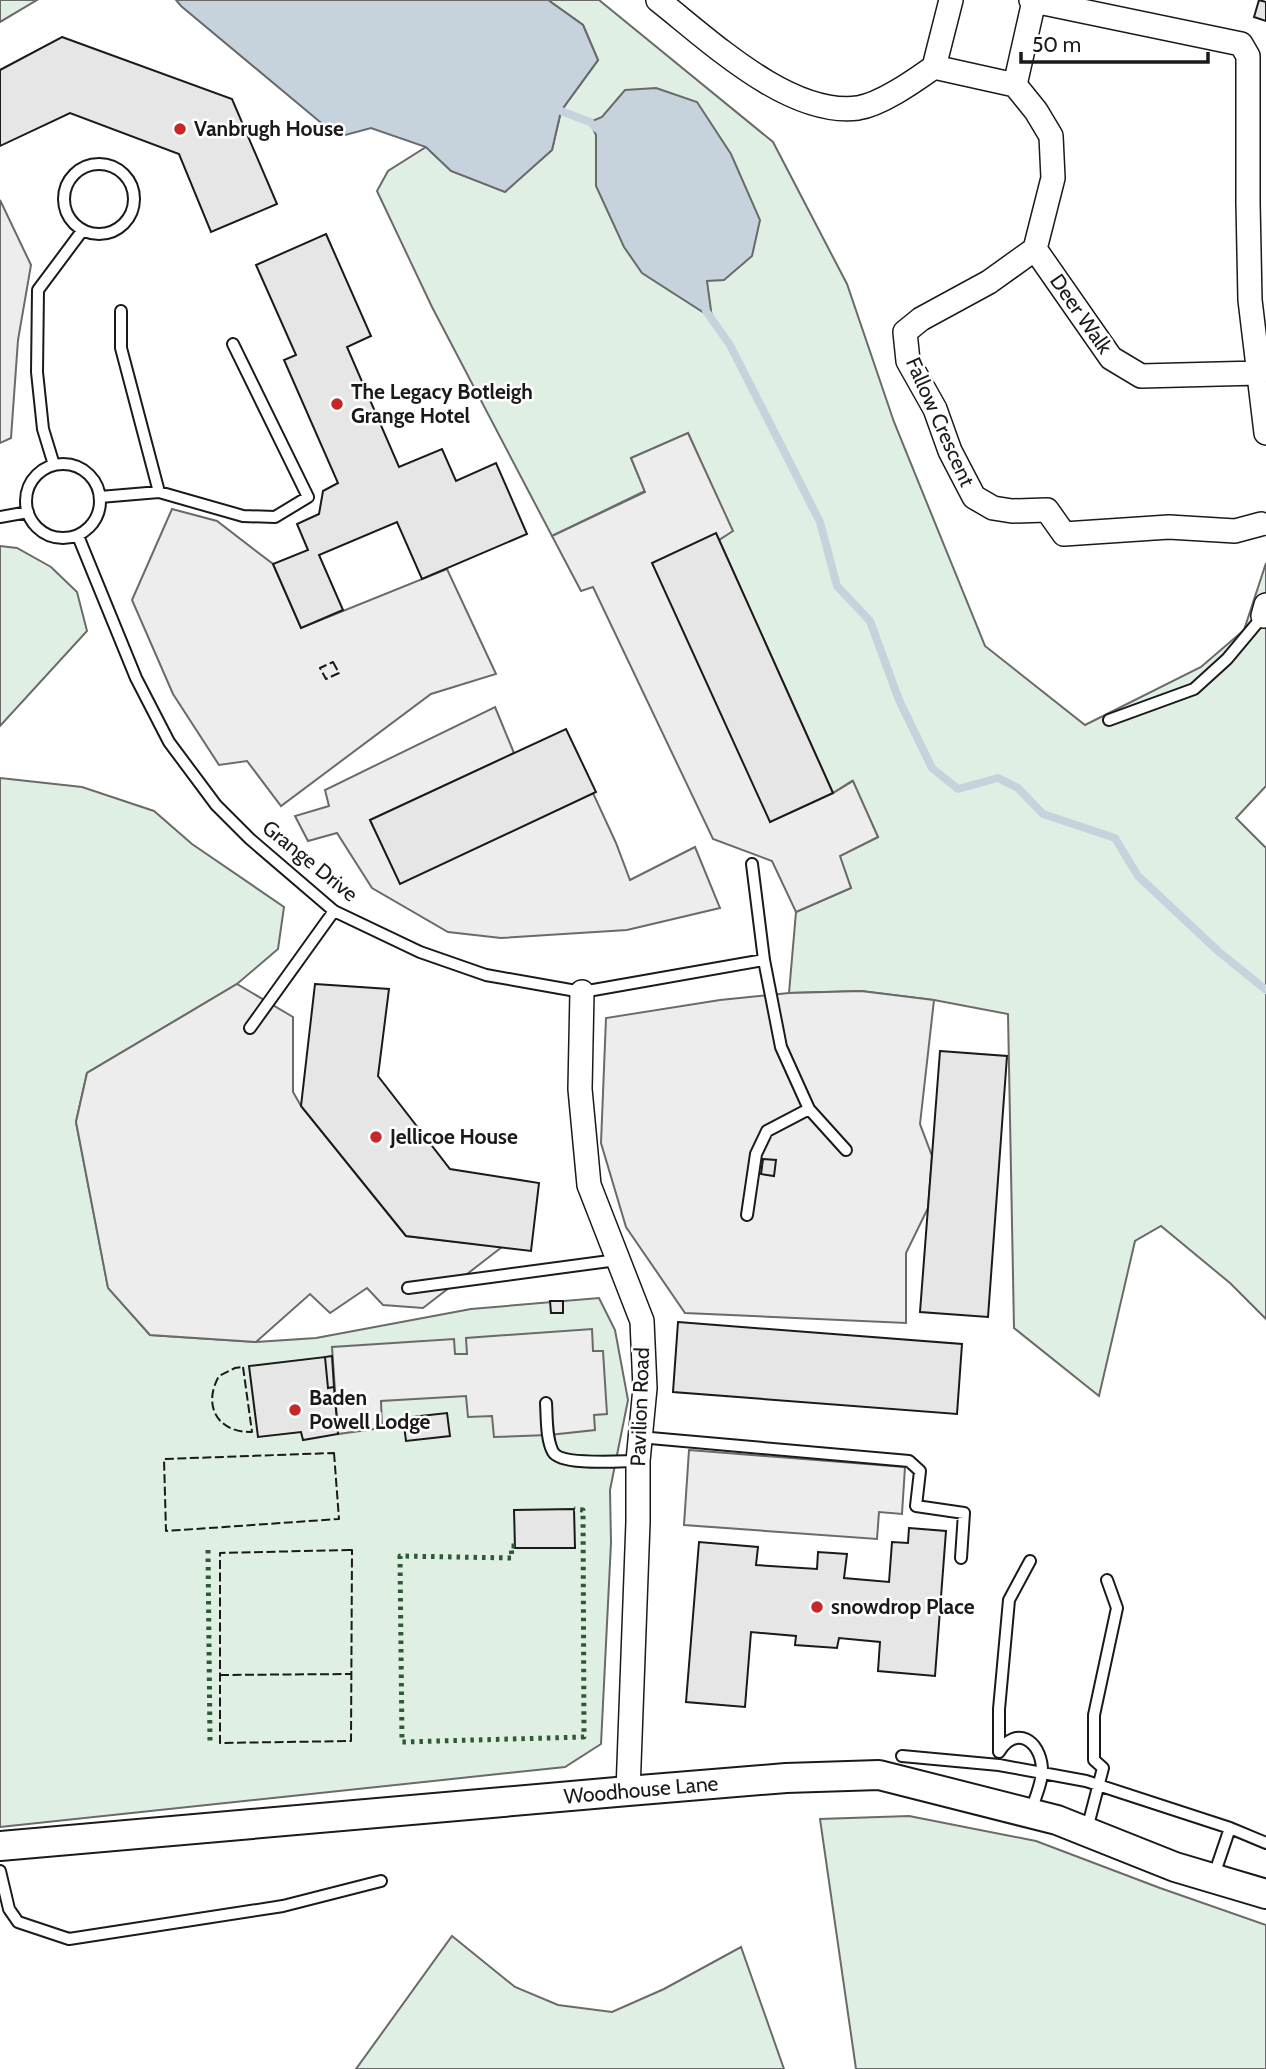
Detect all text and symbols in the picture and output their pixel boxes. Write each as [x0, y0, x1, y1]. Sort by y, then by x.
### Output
scale bar [1021, 21, 1208, 65]
text: 50 m [1032, 32, 1081, 57]
place label: Vanbrugh House [194, 116, 344, 141]
marker: Vanbrugh House [172, 121, 188, 137]
street label: Deer Walk [1045, 269, 1118, 359]
street label: Fallow Crescent [901, 353, 980, 490]
place label: The Legacy Botleigh Grange Hotel [351, 379, 533, 428]
marker: The Legacy Botleigh Grange Hotel [329, 396, 345, 412]
street label: Grange Drive [258, 815, 363, 907]
place label: Jellicoe House [389, 1124, 518, 1149]
marker: Jellicoe House [368, 1129, 384, 1145]
street label: Pavilion Road [625, 1347, 654, 1467]
place label: Baden Powell Lodge [309, 1385, 431, 1434]
marker: Baden Powell Lodge [287, 1402, 303, 1418]
place label: snowdrop Place [831, 1594, 975, 1619]
marker: snowdrop Place [809, 1599, 825, 1615]
street label: Woodhouse Lane [563, 1770, 719, 1809]

